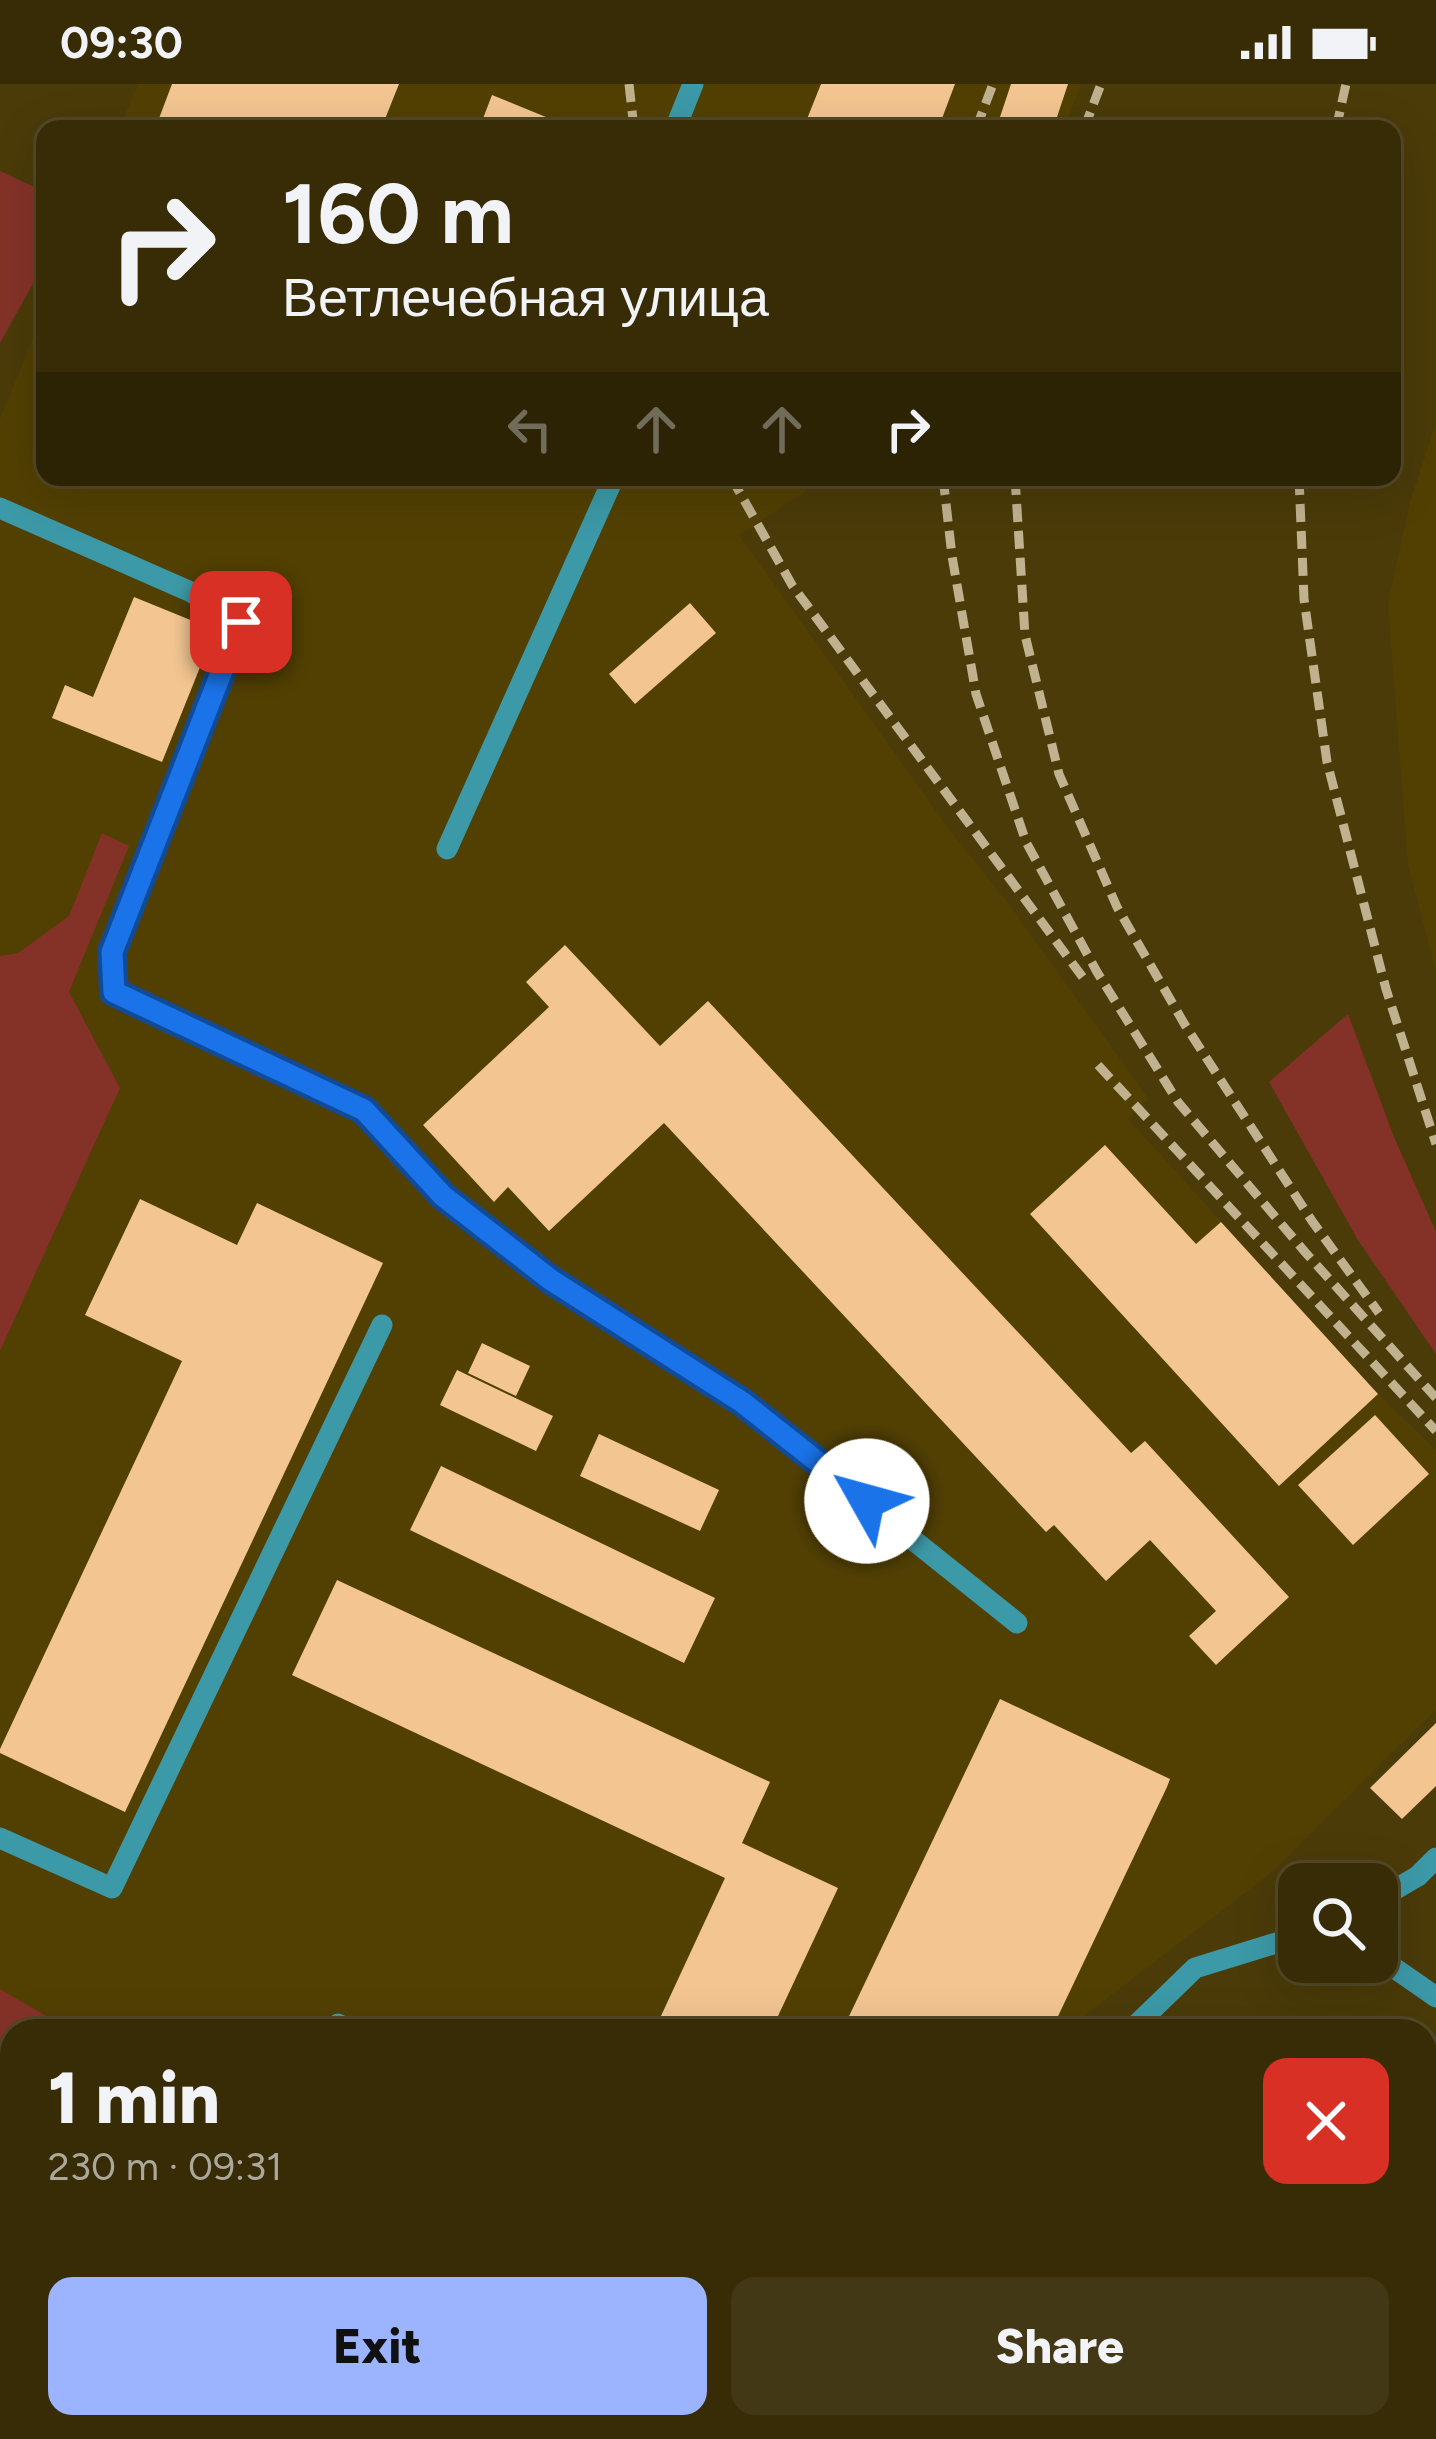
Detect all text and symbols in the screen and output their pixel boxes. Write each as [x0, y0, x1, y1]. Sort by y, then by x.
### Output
text: 09:30 [60, 15, 183, 69]
text: 160 m [282, 163, 514, 264]
icon: right [84, 168, 240, 324]
text: Ветлечебная улица [282, 265, 769, 330]
icon: left [497, 396, 563, 462]
icon: ahead [623, 396, 689, 462]
icon: ahead [749, 396, 815, 462]
icon: right [875, 396, 941, 462]
pin [190, 571, 292, 673]
icon: arrive [208, 589, 274, 655]
position arrow [804, 1438, 930, 1564]
map controls [1278, 1863, 1398, 1983]
button: search [1278, 1863, 1398, 1983]
text: 1 min [48, 2055, 220, 2141]
button: close [1263, 2058, 1389, 2184]
text: 230 m · 09:31 [48, 2143, 282, 2190]
button: Exit [48, 2277, 707, 2415]
button: Share [731, 2277, 1389, 2415]

